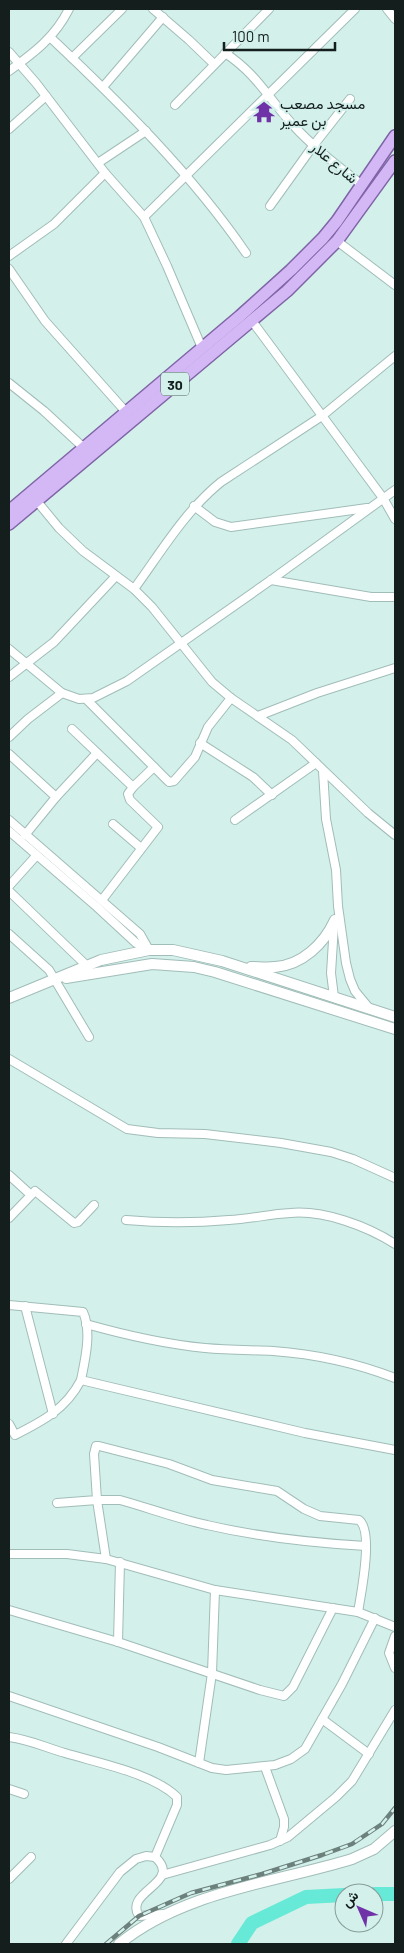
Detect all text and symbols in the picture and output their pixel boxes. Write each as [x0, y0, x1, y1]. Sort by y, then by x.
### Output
scale bar [224, 20, 335, 52]
text: 100 m [232, 27, 270, 45]
place label: مسجد مصعب بن عمير [279, 94, 365, 131]
temple icon: مسجد مصعب بن عمير [251, 99, 277, 125]
street label: شارع علار [305, 137, 362, 189]
road number: 30 [161, 372, 189, 396]
north arrow [334, 1883, 384, 1933]
text: ش [337, 1886, 362, 1911]

